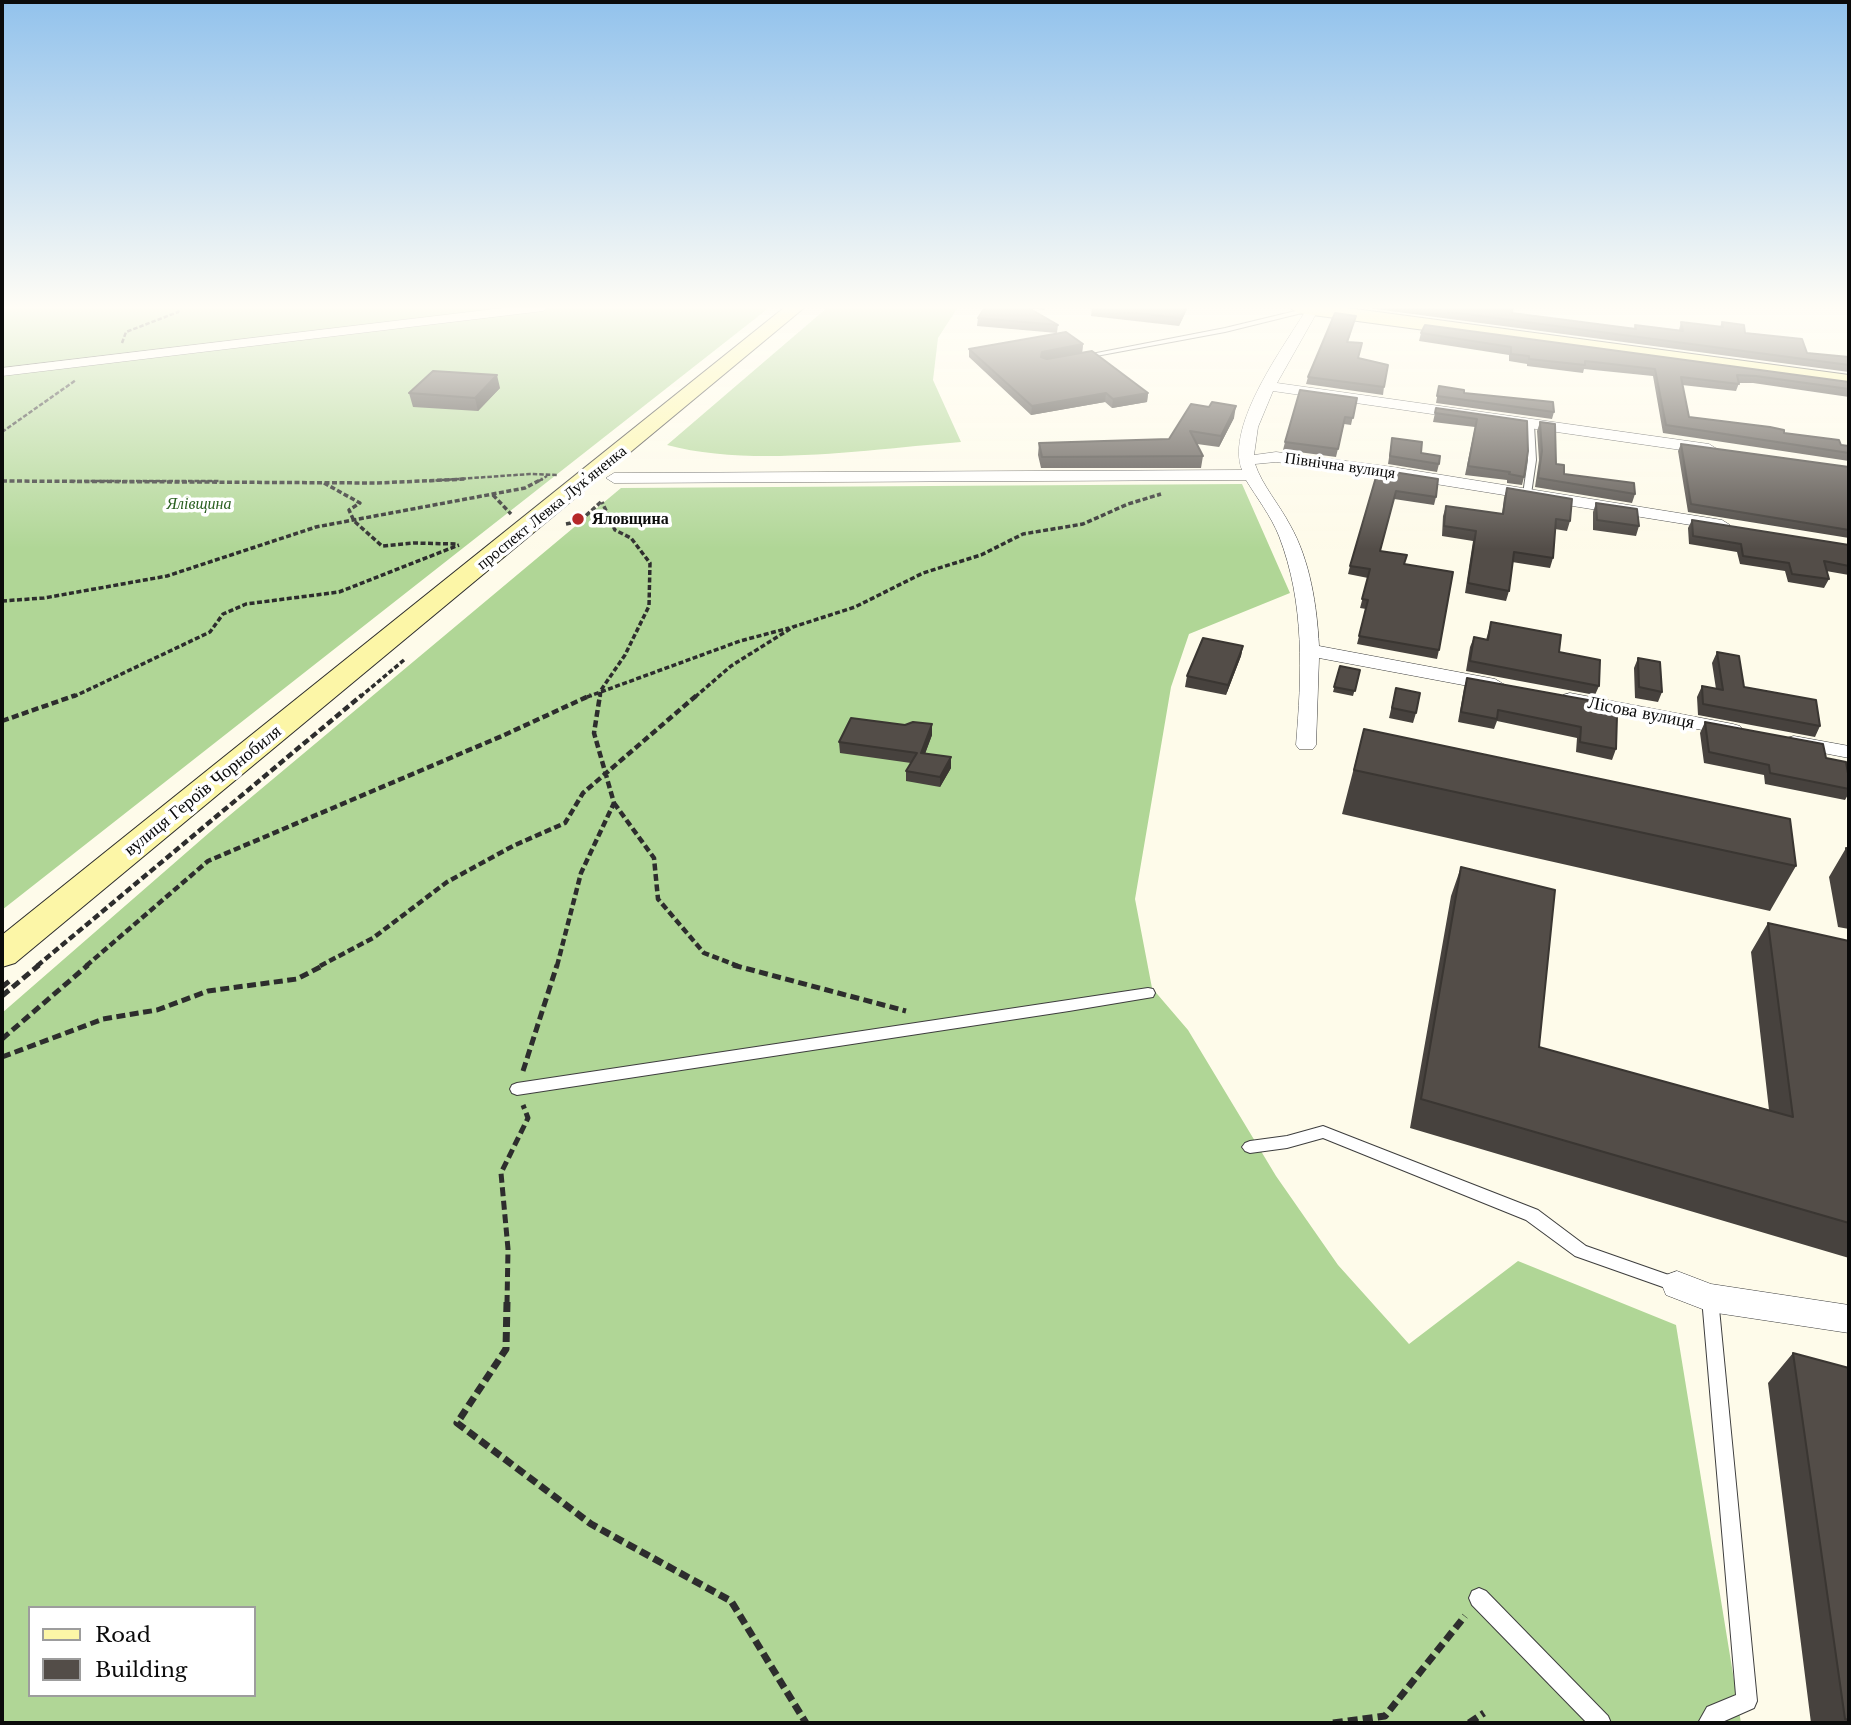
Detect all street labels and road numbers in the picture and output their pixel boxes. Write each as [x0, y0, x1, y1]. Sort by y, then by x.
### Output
street label: проспект Левка Лукʼяненка [473, 442, 631, 574]
street label: Північна вулиця [1283, 449, 1397, 483]
street label: Лісова вулиця [1586, 692, 1696, 734]
street label: вулиця Героїв Чорнобиля [120, 721, 286, 861]

